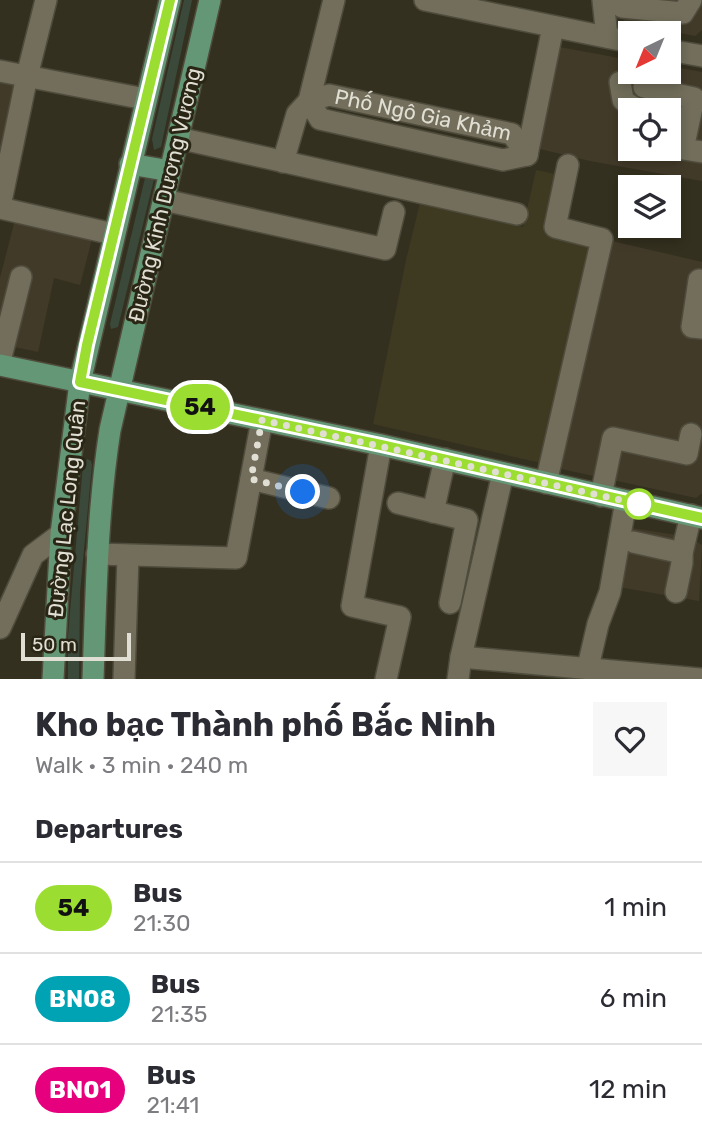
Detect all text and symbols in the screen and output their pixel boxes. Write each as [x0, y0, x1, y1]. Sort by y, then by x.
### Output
north arrow [618, 21, 681, 84]
map controls [618, 21, 681, 238]
street label: Đường Kinh Dương Vương [123, 65, 206, 324]
street label: Phố Ngô Gia Khảm [333, 84, 514, 146]
button: locate [618, 98, 681, 161]
button: layers [618, 175, 681, 238]
line badge: 54 [168, 384, 232, 430]
text: 54 [184, 393, 216, 421]
street label: Đường Lạc Long Quân [43, 399, 90, 619]
your location [285, 474, 320, 509]
unlabelled marker [624, 489, 654, 519]
scale bar [21, 630, 131, 662]
text: 50 m [32, 633, 77, 656]
button: heart [593, 702, 667, 776]
text: Kho bạc Thành phố Bắc Ninh [35, 705, 496, 744]
text: Walk · 3 min · 240 m [35, 751, 248, 779]
text: Departures [35, 814, 183, 845]
text: Bus [133, 878, 182, 909]
text: 1 min [604, 892, 667, 923]
text: 54 [58, 894, 89, 922]
text: 21:30 [133, 909, 191, 937]
text: Bus [151, 969, 200, 1000]
text: 6 min [600, 983, 667, 1014]
text: BN08 [49, 985, 116, 1013]
text: 21:35 [151, 1000, 207, 1028]
text: Bus [146, 1060, 196, 1091]
text: 12 min [589, 1074, 667, 1105]
text: BN01 [49, 1076, 111, 1104]
text: 21:41 [146, 1091, 199, 1119]

